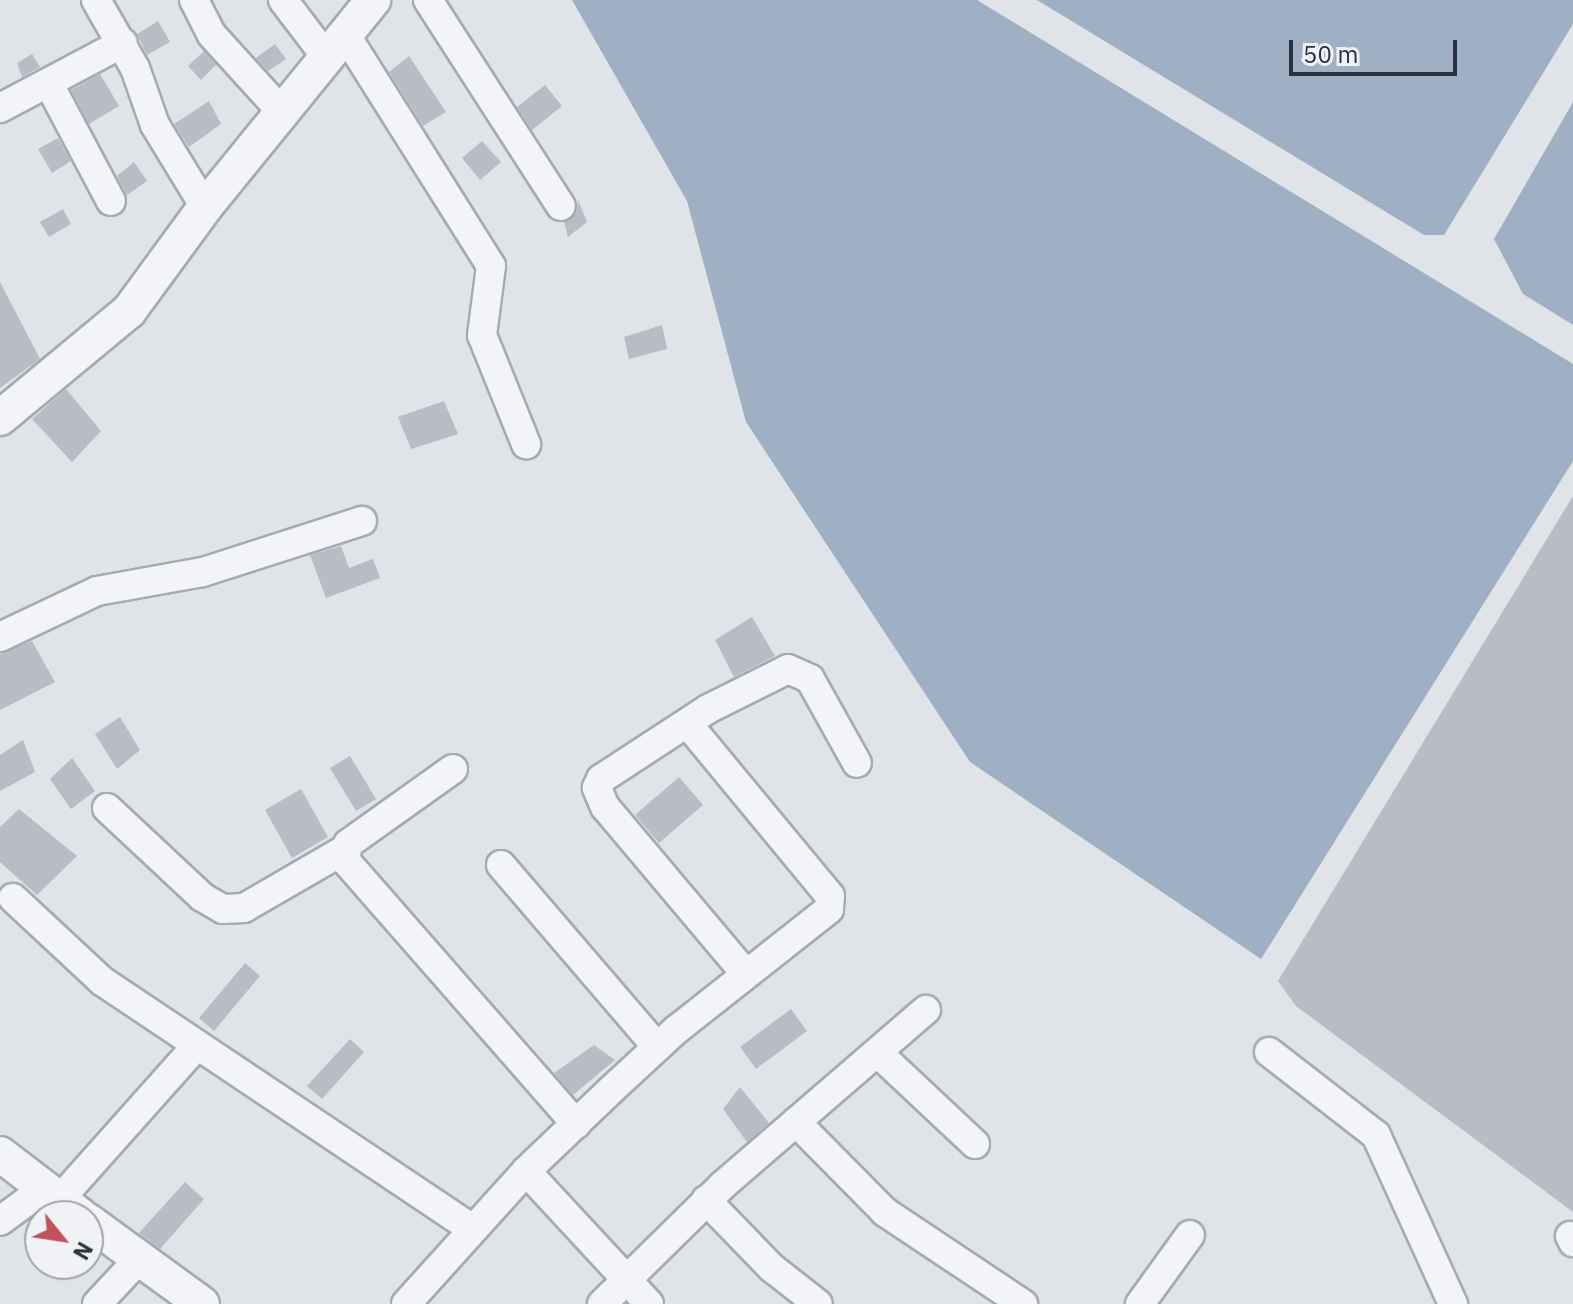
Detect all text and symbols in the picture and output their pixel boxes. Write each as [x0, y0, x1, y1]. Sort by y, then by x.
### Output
scale bar [1293, 24, 1461, 74]
text: 50 m [1303, 38, 1358, 70]
north arrow [24, 1200, 104, 1280]
text: N [67, 1237, 100, 1265]

